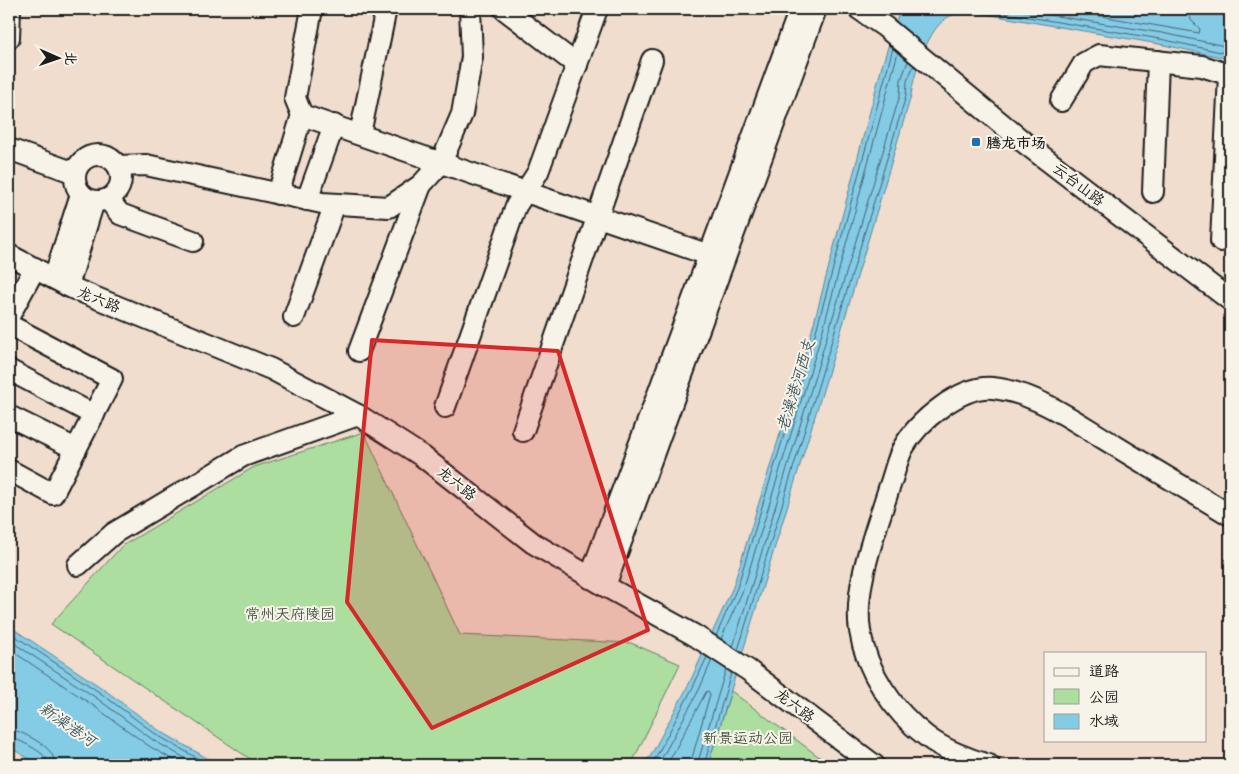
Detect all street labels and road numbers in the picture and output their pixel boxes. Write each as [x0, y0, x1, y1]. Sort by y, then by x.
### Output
street label: 云台山路 [1049, 158, 1109, 210]
street label: 龙六路 [74, 281, 124, 317]
street label: 龙六路 [433, 461, 481, 505]
street label: 龙六路 [771, 683, 819, 727]

